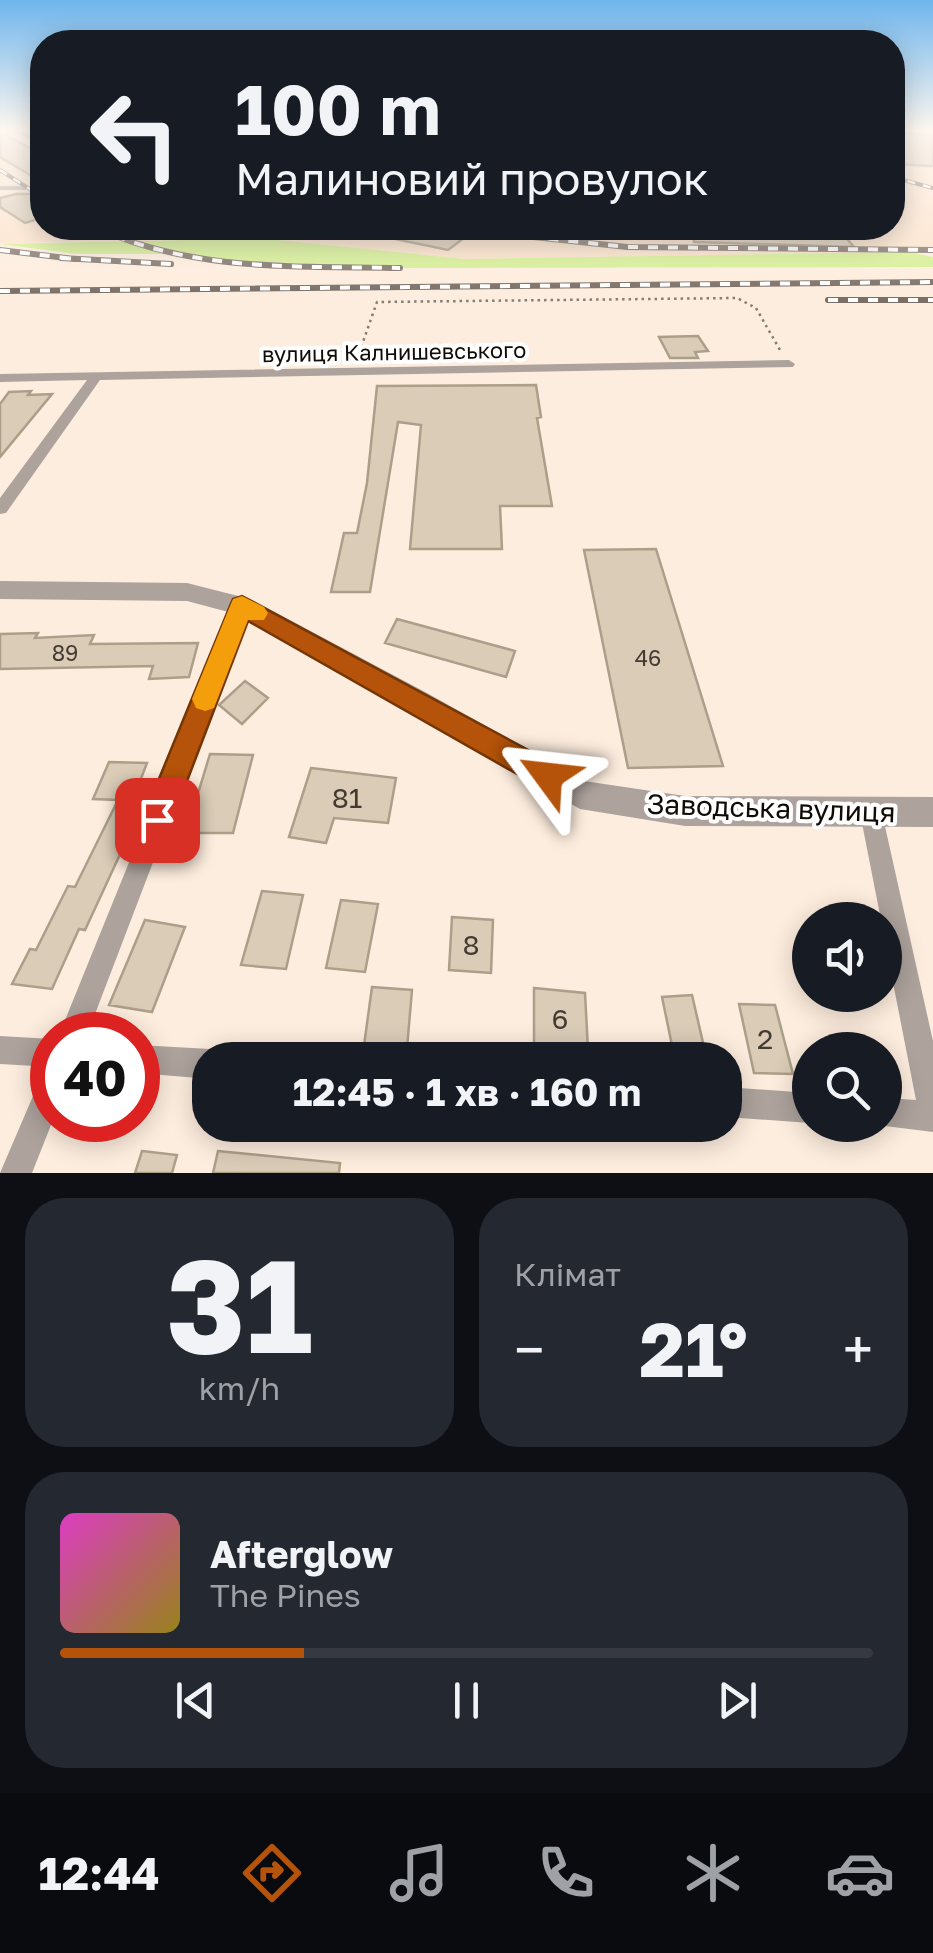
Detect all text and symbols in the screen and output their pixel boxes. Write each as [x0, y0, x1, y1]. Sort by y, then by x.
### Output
text: 100 m [235, 66, 441, 150]
icon: left [70, 70, 200, 200]
text: Малиновий провулок [235, 151, 709, 205]
street label: вулиця Калнишевського [262, 336, 526, 367]
house number: 89 [52, 639, 78, 666]
house number: 46 [635, 644, 661, 671]
position arrow [496, 724, 600, 828]
pin [115, 778, 200, 863]
house number: 81 [332, 781, 362, 814]
street label: Заводська вулиця [646, 787, 896, 828]
icon: arrive [130, 793, 185, 848]
map controls [792, 902, 902, 1142]
button: sound [792, 902, 902, 1012]
house number: 8 [462, 928, 480, 961]
house number: 6 [552, 1002, 568, 1035]
speed limit sign: 40 [30, 1012, 160, 1142]
house number: 2 [757, 1022, 773, 1055]
button: search [792, 1032, 902, 1142]
text: 12:45 · 1 хв · 160 m [293, 1069, 641, 1114]
text: 31 [166, 1226, 313, 1382]
text: Клімат [514, 1255, 621, 1293]
text: 21° [639, 1303, 748, 1394]
text: − [514, 1316, 544, 1382]
text: + [843, 1316, 873, 1382]
text: km/h [199, 1369, 280, 1407]
text: Afterglow [210, 1531, 393, 1576]
text: The Pines [210, 1576, 361, 1614]
icon: previous [168, 1673, 223, 1728]
icon: pause [439, 1673, 494, 1728]
icon: next [710, 1673, 765, 1728]
icon: directions [237, 1838, 307, 1908]
icon: music [384, 1838, 454, 1908]
icon: phone [531, 1838, 601, 1908]
icon: climate [678, 1838, 748, 1908]
icon: car [825, 1838, 895, 1908]
text: 12:44 [38, 1846, 160, 1900]

